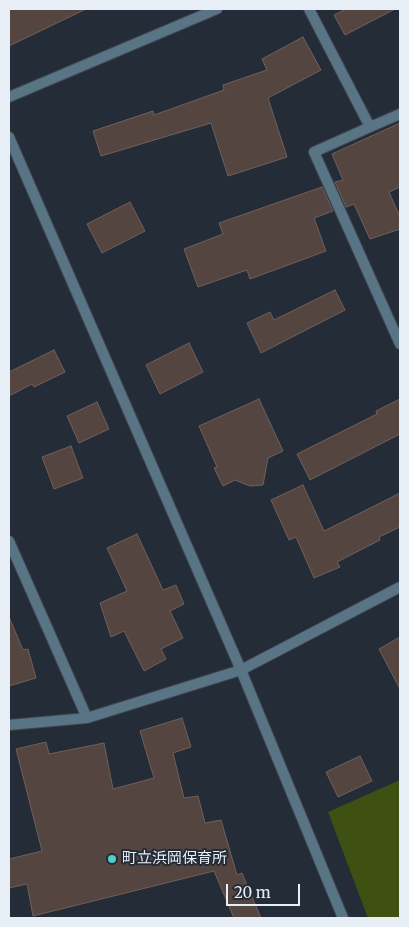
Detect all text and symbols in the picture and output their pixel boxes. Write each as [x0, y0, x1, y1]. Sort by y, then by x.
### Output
place label: 町立浜岡保育所 [122, 850, 227, 868]
marker: 町立浜岡保育所 [106, 853, 118, 865]
scale bar [229, 874, 303, 906]
text: 20 m [234, 883, 271, 902]

